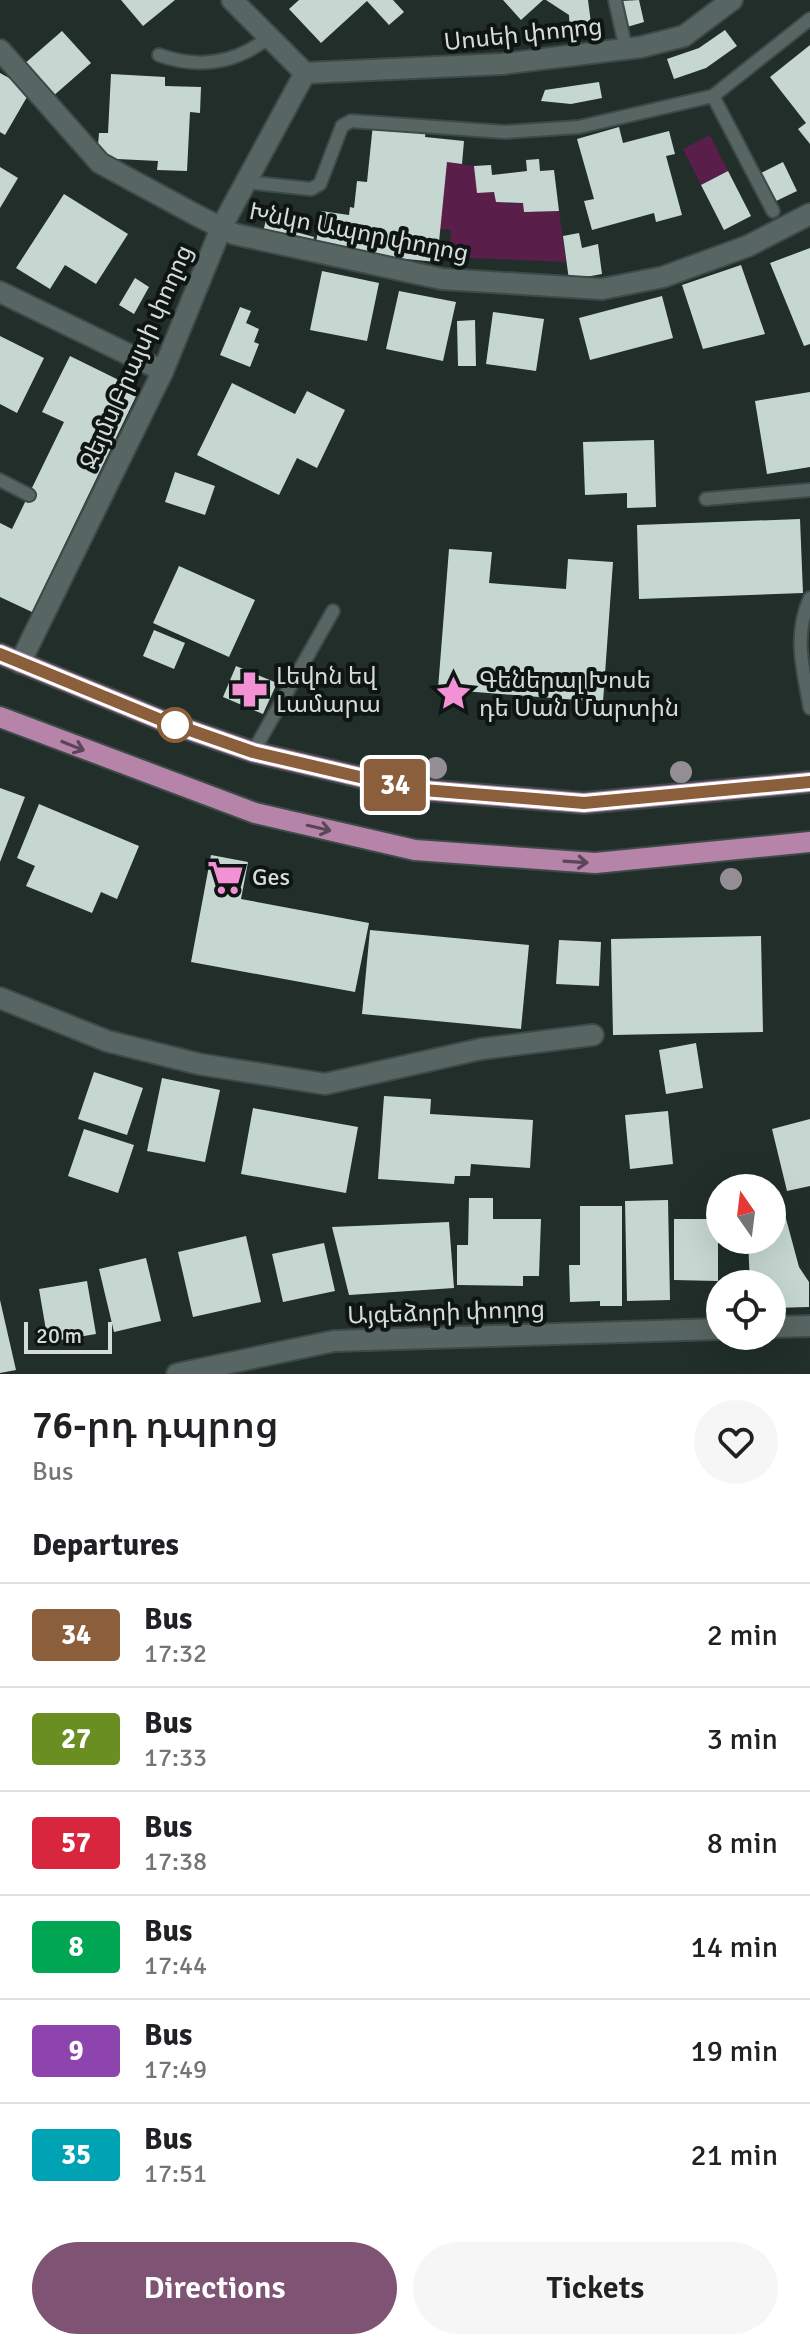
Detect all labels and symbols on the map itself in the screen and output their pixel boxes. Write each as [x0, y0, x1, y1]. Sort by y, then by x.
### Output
street label: Սոսեի փողոց [442, 11, 604, 57]
street label: Խնկո Ապոր փողոց [247, 196, 471, 268]
street label: Ջեյմս Բրայսի փողոց [73, 240, 199, 474]
place label: Լեվոն եվ Լամարա [276, 661, 381, 719]
place label: Գեներալ Խոսե դե Սան Մարտին [479, 665, 679, 723]
pharmacy icon: Լեվոն եվ Լամարա [231, 671, 269, 709]
place icon: Գեներալ Խոսե դե Սան Մարտին [434, 675, 472, 713]
unlabelled marker [158, 708, 192, 742]
one-way arrow [60, 740, 84, 754]
line badge: 34 [359, 759, 431, 811]
one-way arrow [305, 821, 331, 836]
one-way arrow [562, 855, 589, 870]
supermarket icon: Ges [207, 858, 245, 896]
place label: Ges [252, 862, 290, 892]
north arrow [706, 1174, 786, 1254]
street label: Այգեձորի փողոց [347, 1294, 545, 1330]
scale bar [24, 1318, 112, 1354]

